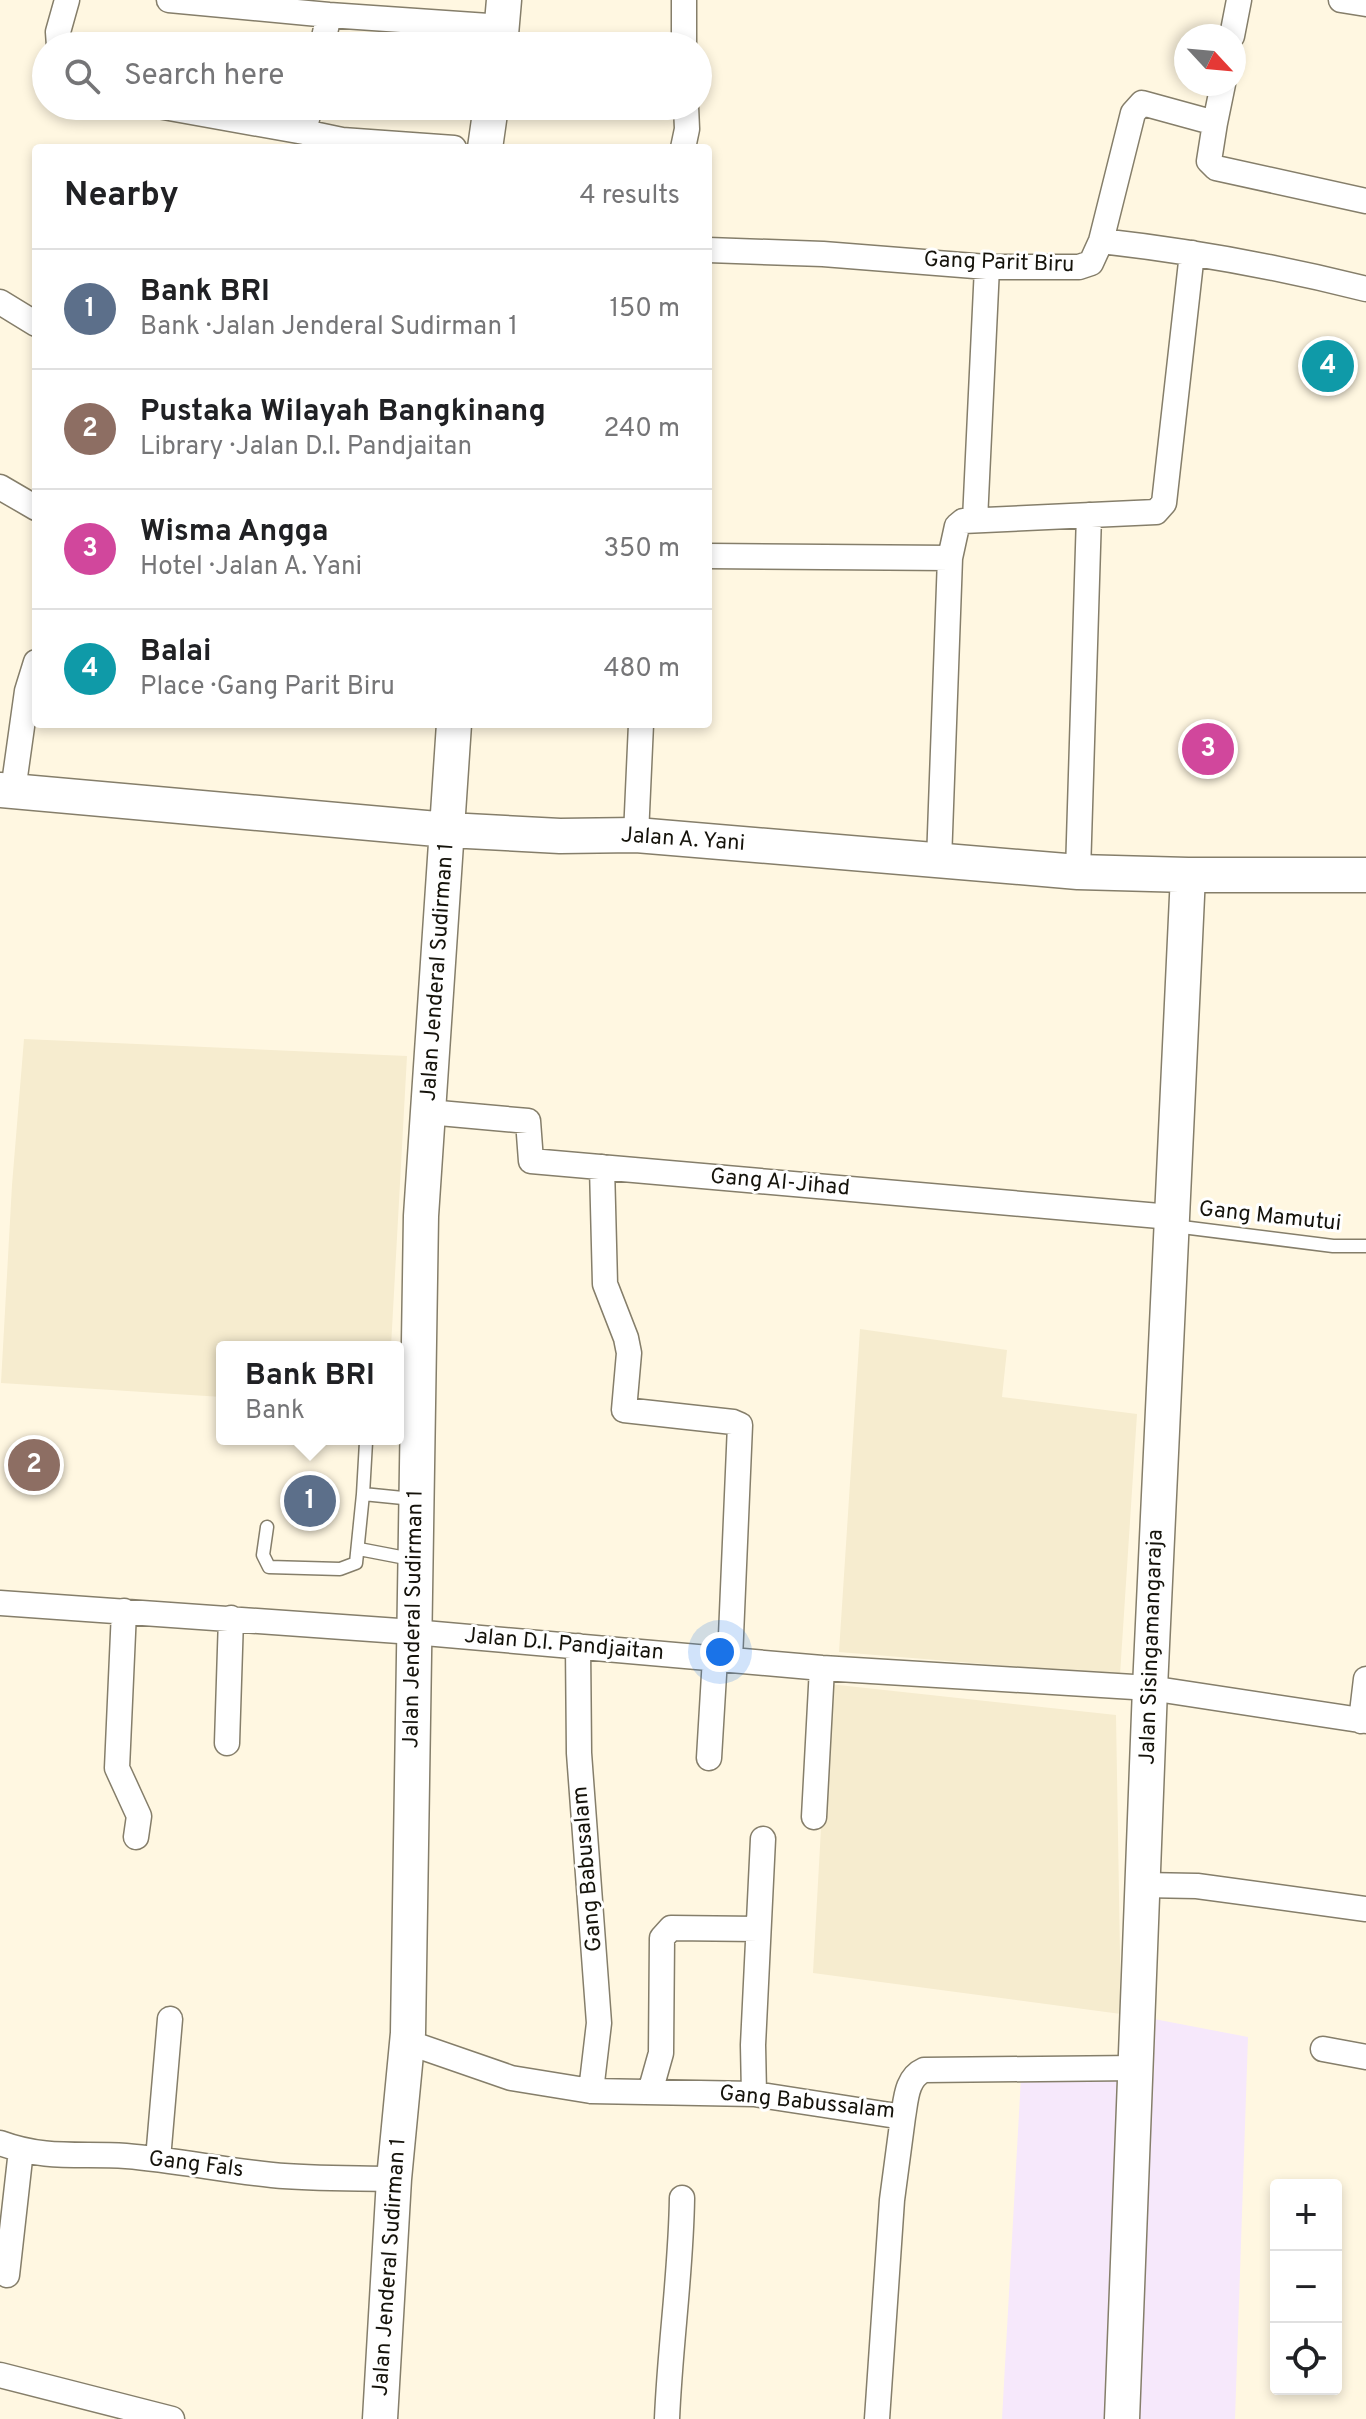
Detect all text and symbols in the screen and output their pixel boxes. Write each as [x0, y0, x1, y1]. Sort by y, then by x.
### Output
north arrow [1174, 24, 1246, 96]
search box [32, 32, 712, 120]
icon: search [60, 54, 104, 98]
text: Search here [124, 58, 284, 95]
text: Nearby [64, 175, 179, 218]
text: 4 results [579, 180, 680, 213]
street label: Gang Parit Biru [923, 247, 1075, 279]
text: Bank BRI [140, 274, 270, 311]
text: 1 [85, 293, 95, 326]
text: 150 m [609, 293, 680, 326]
text: Bank · Jalan Jenderal Sudirman 1 [140, 311, 518, 344]
pin: 4 [1302, 336, 1354, 396]
text: Pustaka Wilayah Bangkinang [140, 394, 546, 431]
text: 2 [82, 413, 98, 446]
text: 240 m [603, 413, 680, 446]
text: Library · Jalan D.I. Pandjaitan [140, 431, 472, 464]
text: Wisma Angga [140, 514, 329, 551]
text: 3 [82, 533, 98, 566]
text: 350 m [603, 533, 680, 566]
text: Hotel · Jalan A. Yani [140, 551, 362, 584]
text: Balai [140, 634, 212, 671]
text: 4 [82, 653, 98, 686]
text: 480 m [603, 653, 680, 686]
text: Place · Gang Parit Biru [140, 671, 395, 704]
pin: 3 [1182, 719, 1234, 779]
street label: Jalan A. Yani [620, 822, 746, 858]
street label: Jalan Jenderal Sudirman 1 [416, 842, 460, 1102]
street label: Gang Al-Jihad [709, 1163, 851, 1203]
street label: Gang Mamutui [1198, 1196, 1342, 1238]
popup [216, 1341, 404, 1445]
text: Bank BRI [245, 1358, 375, 1395]
text: Bank [245, 1395, 305, 1428]
pin: 2 [8, 1435, 60, 1495]
pin: 1 [284, 1471, 336, 1531]
street label: Jalan Jenderal Sudirman 1 [398, 1489, 430, 1749]
street label: Jalan Sisingamangaraja [1134, 1529, 1170, 1765]
street label: Jalan D.I. Pandjaitan [463, 1623, 665, 1667]
your location [700, 1632, 740, 1672]
street label: Gang Babusalam [567, 1785, 609, 1953]
street label: Gang Babussalam [718, 2080, 896, 2126]
street label: Jalan Jenderal Sudirman 1 [368, 2137, 412, 2397]
street label: Gang Fals [147, 2146, 245, 2184]
map controls [1270, 2179, 1342, 2395]
button: + [1270, 2179, 1342, 2251]
button: − [1270, 2251, 1342, 2323]
button: locate [1270, 2323, 1342, 2395]

